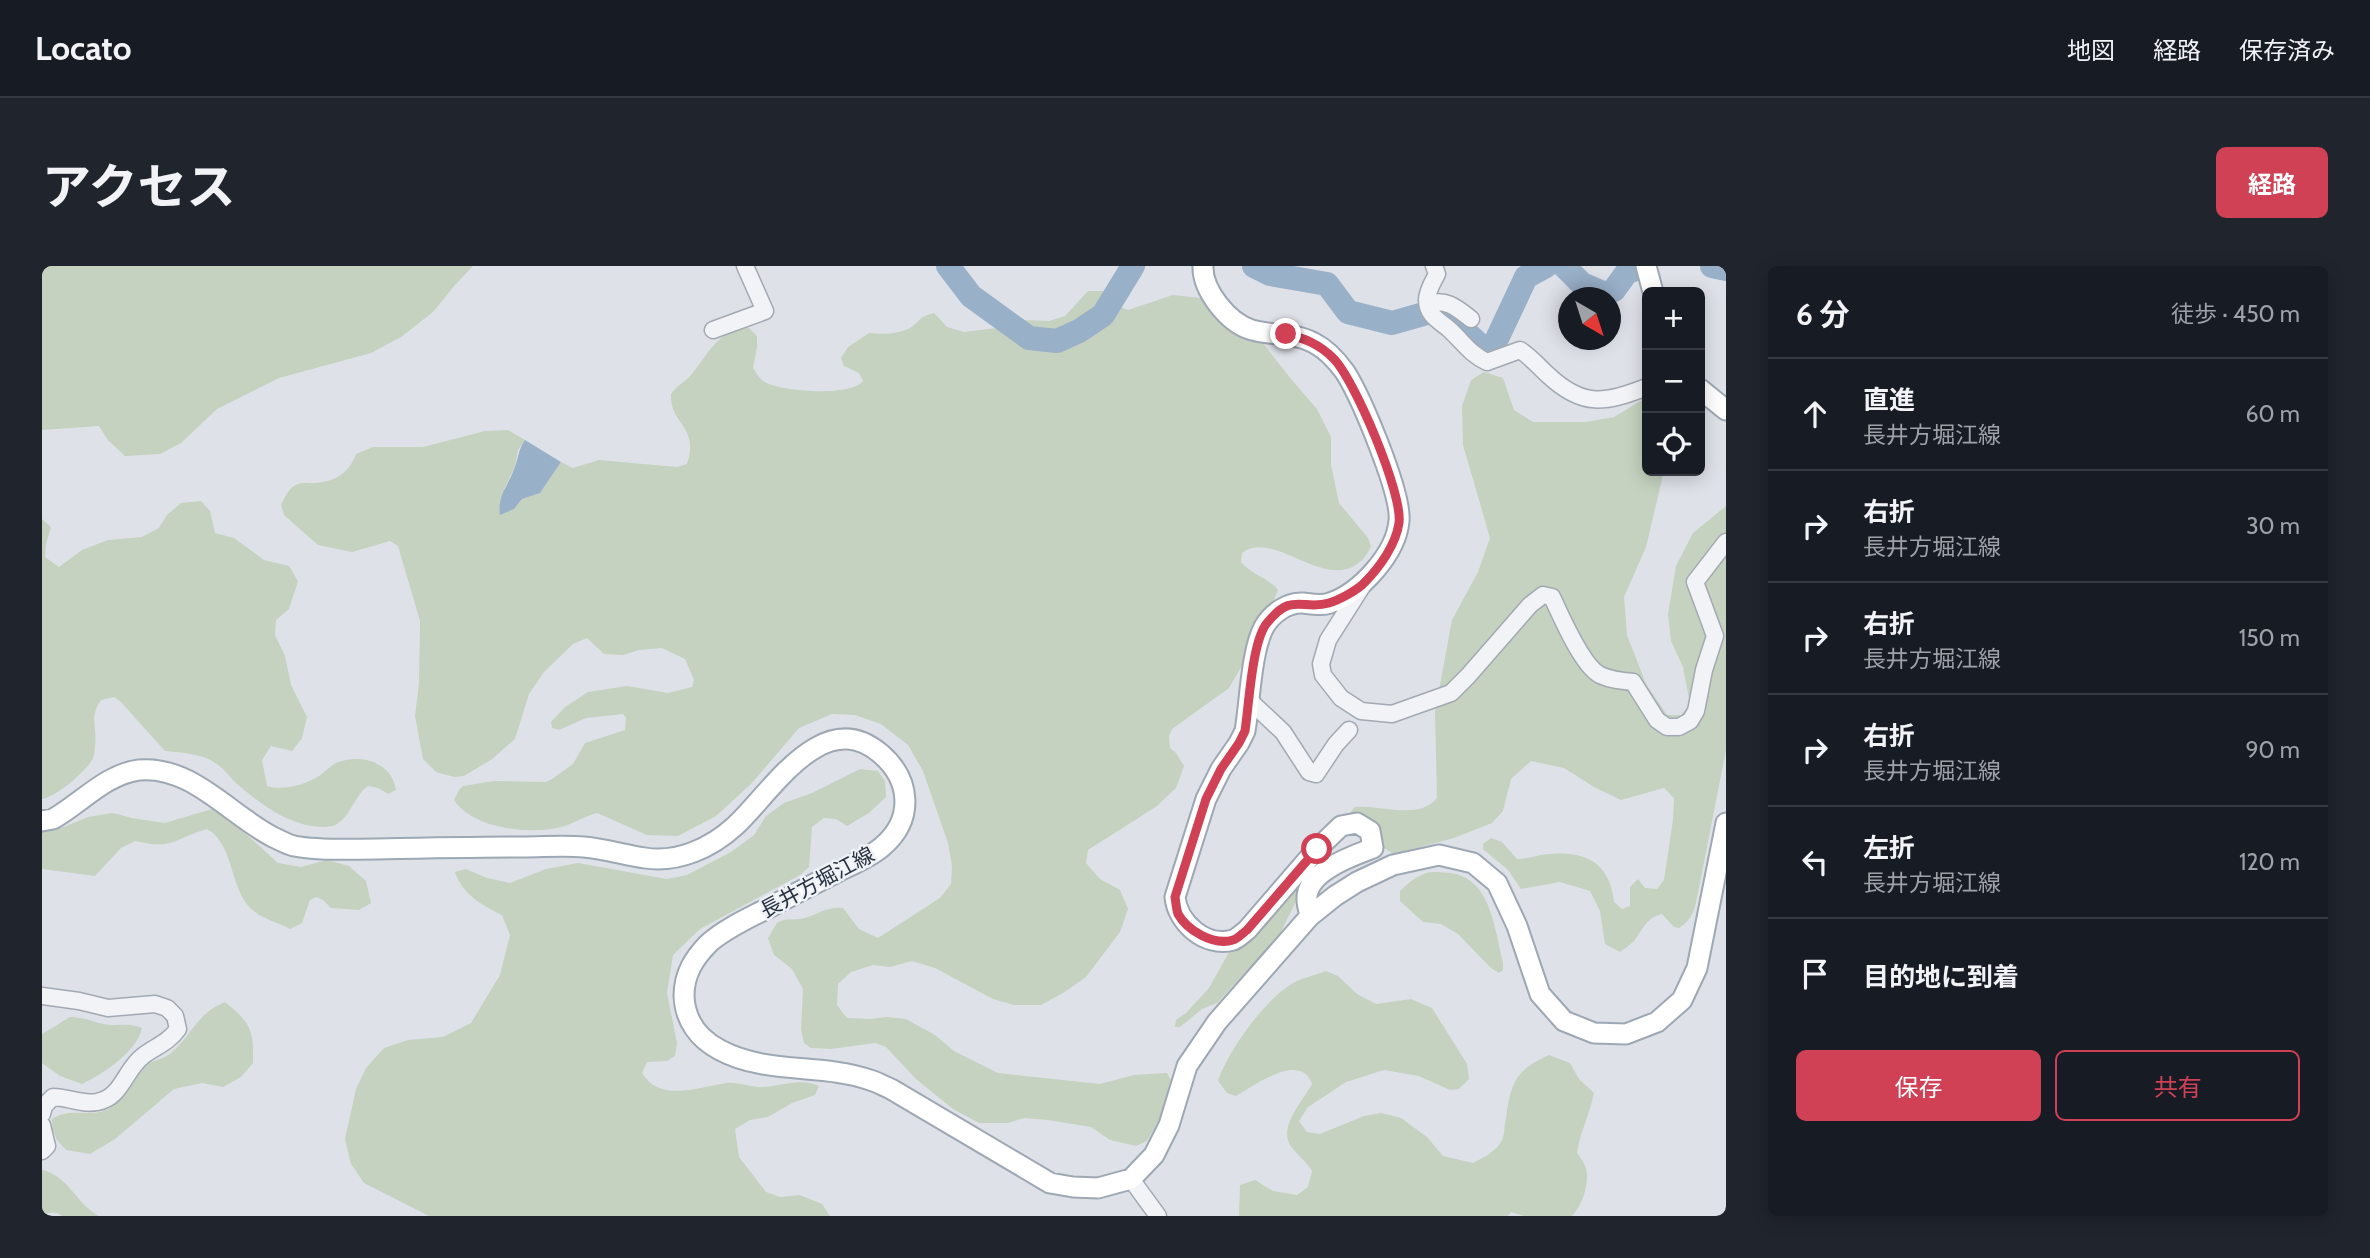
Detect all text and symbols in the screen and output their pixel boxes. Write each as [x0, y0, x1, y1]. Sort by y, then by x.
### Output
text: Locato [35, 28, 131, 68]
text: 地図 [2067, 36, 2115, 65]
text: 経路 [2153, 36, 2201, 65]
text: 保存済み [2239, 36, 2335, 65]
button: 経路 [2216, 147, 2328, 218]
text: アクセス [42, 157, 236, 216]
north arrow [1558, 287, 1621, 350]
map controls [1642, 287, 1705, 476]
button: + [1642, 287, 1705, 350]
text: 6 分 [1796, 296, 1850, 333]
text: 徒歩 · 450 m [2171, 300, 2300, 328]
route end [1270, 318, 1301, 349]
button: − [1642, 350, 1705, 413]
text: 直進 [1863, 384, 1915, 416]
icon: ahead [1796, 395, 1834, 433]
text: 60 m [2246, 400, 2300, 428]
button: locate [1642, 413, 1705, 476]
text: 長井方堀江線 [1863, 421, 2001, 449]
text: 右折 [1863, 496, 1915, 528]
icon: right [1796, 507, 1834, 545]
text: 30 m [2246, 512, 2300, 540]
text: 長井方堀江線 [1863, 533, 2001, 561]
text: 右折 [1863, 608, 1915, 640]
icon: right [1796, 619, 1834, 657]
text: 150 m [2239, 624, 2300, 652]
text: 長井方堀江線 [1863, 645, 2001, 673]
text: 右折 [1863, 720, 1915, 752]
icon: right [1796, 731, 1834, 769]
text: 90 m [2246, 736, 2300, 764]
text: 長井方堀江線 [1863, 757, 2001, 785]
text: 左折 [1863, 832, 1915, 864]
route start [1301, 833, 1332, 864]
street label: 長井方堀江線 [756, 841, 878, 923]
icon: left [1796, 843, 1834, 881]
text: 120 m [2239, 848, 2300, 876]
text: 長井方堀江線 [1863, 869, 2001, 897]
icon: arrive [1796, 955, 1834, 993]
text: 目的地に到着 [1863, 961, 2019, 993]
button: 保存 [1796, 1050, 2041, 1121]
button: 共有 [2055, 1050, 2300, 1121]

